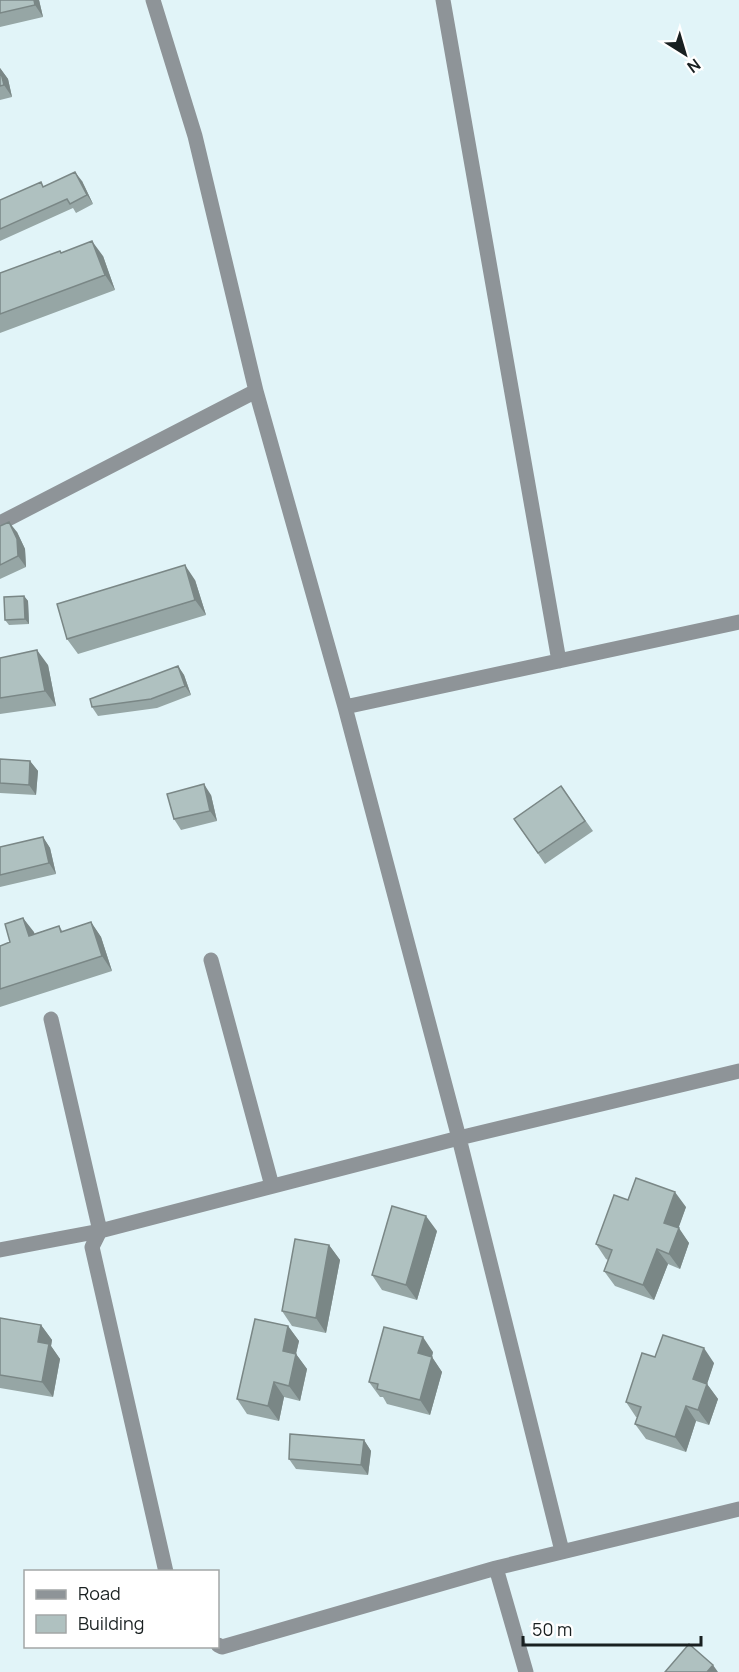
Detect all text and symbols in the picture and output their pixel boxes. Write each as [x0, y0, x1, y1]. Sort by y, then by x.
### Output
north arrow [655, 24, 715, 84]
text: N [683, 54, 705, 78]
legend [24, 1570, 219, 1648]
text: Road [78, 1581, 121, 1605]
scale bar [523, 1609, 702, 1647]
text: Building [78, 1611, 144, 1635]
text: 50 m [532, 1617, 572, 1641]

